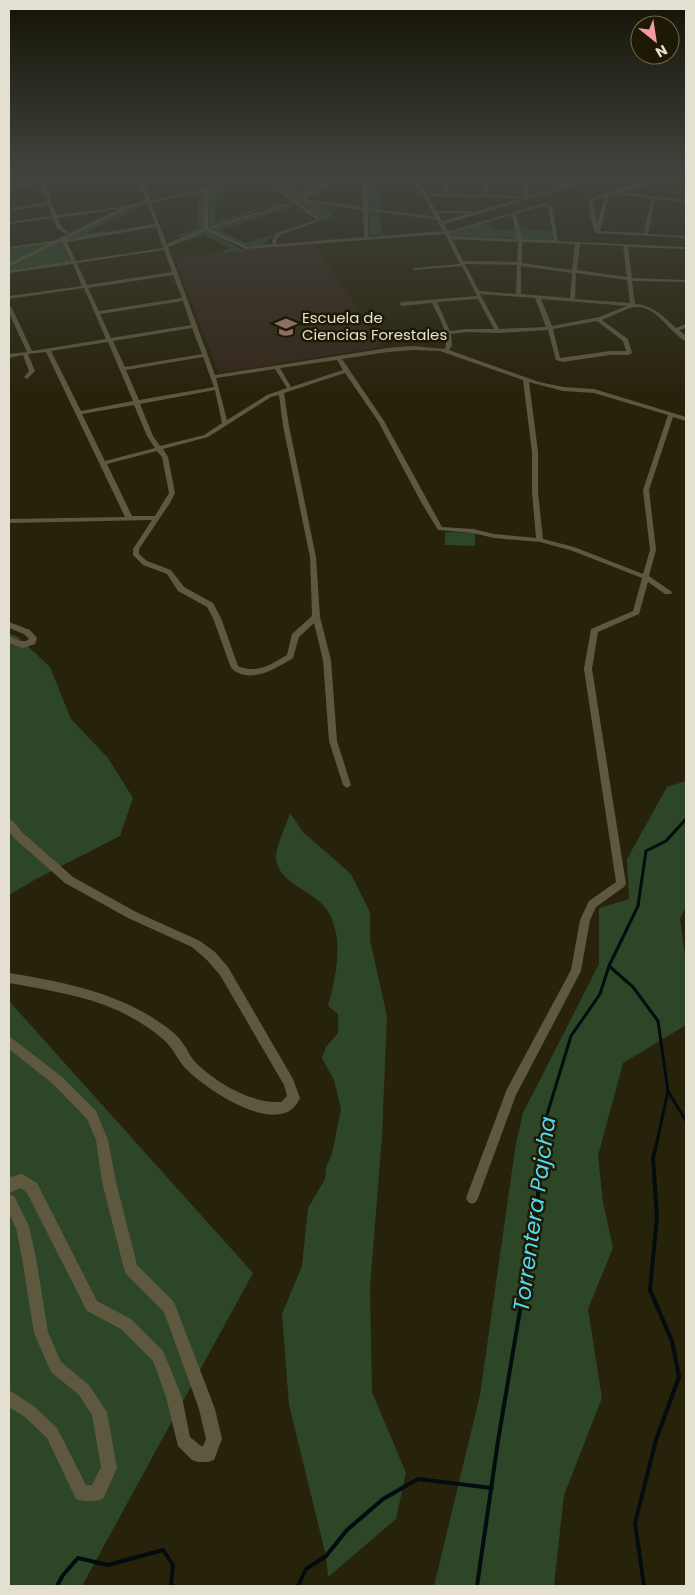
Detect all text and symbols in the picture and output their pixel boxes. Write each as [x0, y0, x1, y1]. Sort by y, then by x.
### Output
north arrow [630, 15, 680, 65]
text: N [652, 40, 671, 63]
place label: Escuela de Ciencias Forestales [302, 307, 447, 345]
school or university icon: Escuela de Ciencias Forestales [273, 314, 299, 340]
water label: Torrentera Pajcha [505, 1114, 564, 1314]

